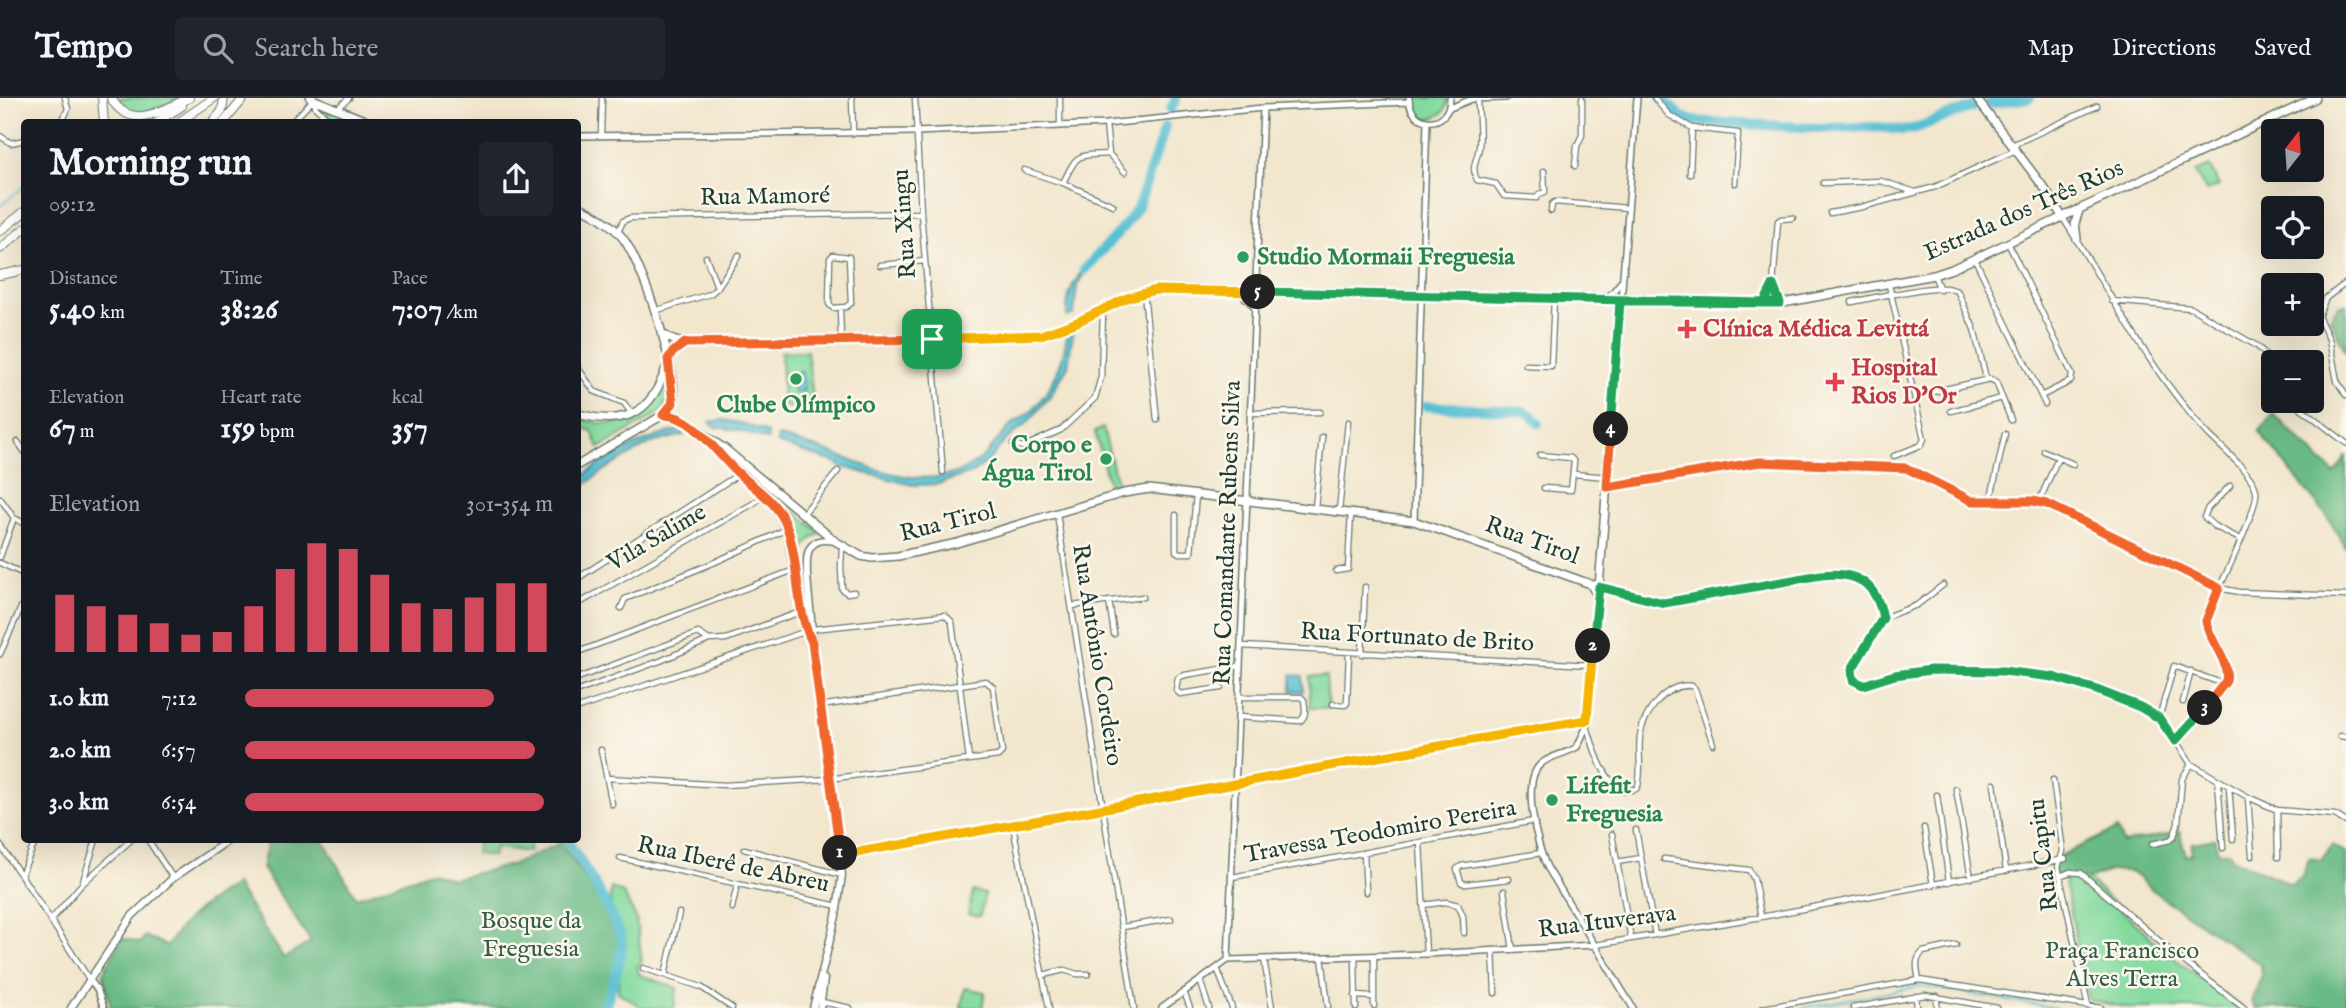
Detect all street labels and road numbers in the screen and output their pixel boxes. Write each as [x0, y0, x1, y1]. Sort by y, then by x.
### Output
street label: Estrada dos Três Rios [1919, 153, 2129, 269]
street label: Rua Xingu [886, 168, 924, 280]
street label: Rua Mamoré [700, 180, 830, 214]
street label: Rua Comandante Rubens Silva [1207, 379, 1249, 686]
street label: Rua Tirol [897, 496, 1000, 550]
street label: Vila Salime [601, 497, 712, 579]
street label: Rua Tirol [1480, 510, 1584, 573]
street label: Rua Antônio Cordeiro [1064, 542, 1130, 768]
street label: Rua Fortunato de Brito [1299, 616, 1535, 660]
street label: Travessa Teodomiro Pereira [1242, 793, 1519, 871]
street label: Rua Capitu [2022, 797, 2066, 913]
street label: Rua Iberê de Abreu [634, 829, 832, 901]
street label: Rua Ituverava [1536, 898, 1678, 946]

